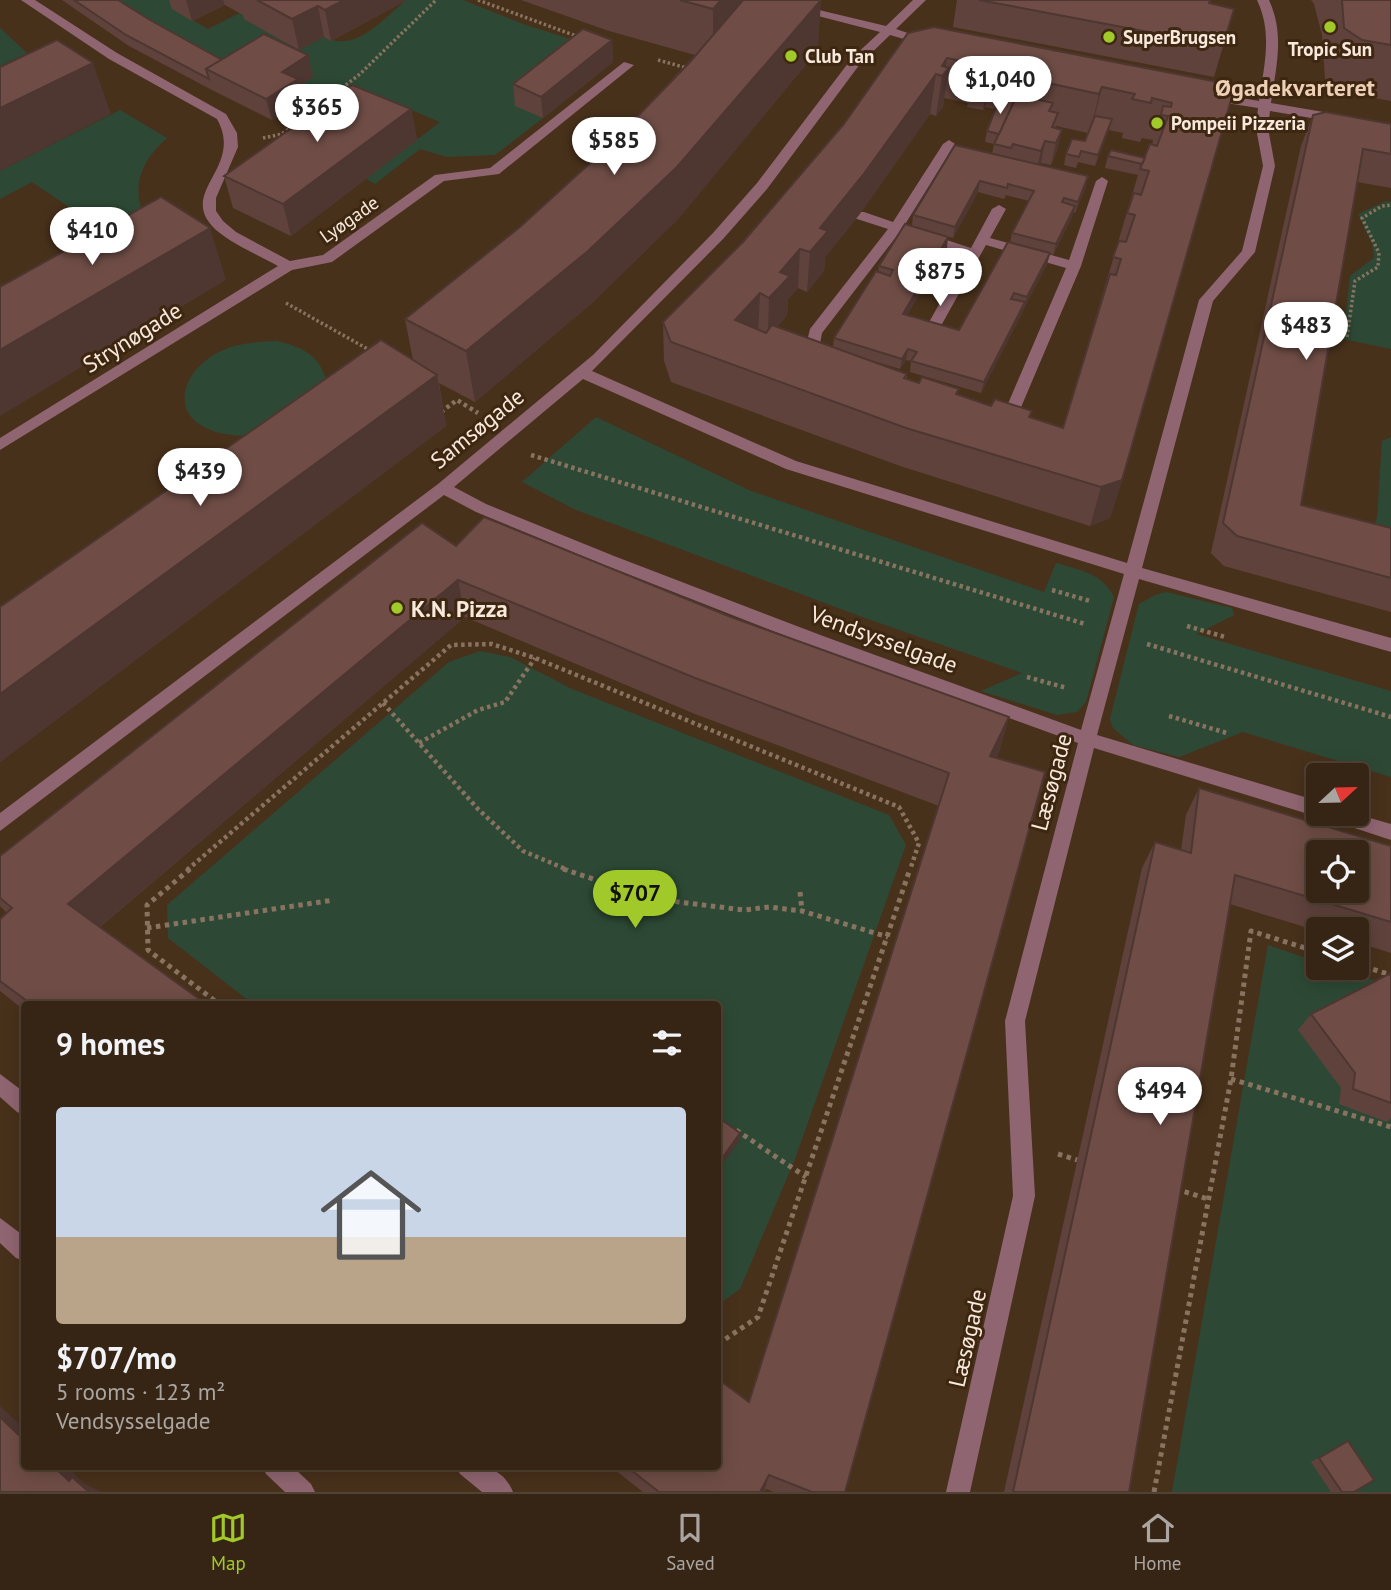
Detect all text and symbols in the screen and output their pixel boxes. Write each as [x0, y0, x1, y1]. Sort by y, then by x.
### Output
marker: Tropic Sun [1322, 19, 1338, 35]
place label: SuperBrugsen [1123, 25, 1236, 49]
marker: SuperBrugsen [1101, 29, 1117, 45]
place label: Tropic Sun [1288, 37, 1372, 61]
place label: Club Tan [805, 44, 874, 68]
marker: Club Tan [783, 48, 799, 64]
pin: $1,040 [943, 57, 1057, 116]
text: $1,040 [964, 64, 1036, 93]
district label: Øgadekvarteret [1215, 72, 1376, 103]
pin: $365 [276, 85, 358, 144]
text: $365 [291, 92, 343, 121]
place label: Pompeii Pizzeria [1171, 111, 1306, 135]
marker: Pompeii Pizzeria [1149, 115, 1165, 131]
pin: $585 [573, 118, 655, 177]
text: $585 [588, 125, 640, 154]
street label: Lyøgade [315, 190, 383, 248]
pin: $410 [51, 208, 133, 267]
text: $410 [66, 215, 118, 244]
pin: $875 [899, 248, 981, 308]
text: $875 [914, 256, 966, 285]
street label: Strynøgade [77, 295, 187, 379]
pin: $483 [1265, 302, 1347, 362]
text: $483 [1280, 310, 1332, 339]
street label: Samsøgade [424, 381, 530, 475]
pin: $439 [159, 448, 241, 508]
text: $439 [174, 456, 226, 485]
place label: K.N. Pizza [411, 594, 508, 623]
street label: Vendsysselgade [806, 599, 961, 679]
marker: K.N. Pizza [389, 600, 405, 616]
street label: Læsøgade [1024, 730, 1078, 834]
north arrow [1306, 763, 1368, 826]
map controls [1306, 763, 1369, 980]
button: locate [1306, 840, 1369, 903]
pin: $707 [594, 870, 676, 930]
text: $707 [609, 878, 661, 907]
button: layers [1306, 917, 1369, 980]
text: 9 homes [56, 1024, 165, 1063]
icon: filters [648, 1024, 686, 1062]
pin: $494 [1119, 1068, 1201, 1127]
text: $494 [1134, 1075, 1186, 1104]
icon: home [308, 1152, 434, 1278]
street label: Læsøgade [942, 1286, 992, 1390]
text: $707/mo [56, 1338, 177, 1377]
text: 5 rooms · 123 m² [56, 1377, 225, 1406]
text: Vendsysselgade [56, 1406, 210, 1435]
tab: Map [209, 1509, 247, 1575]
tab: Saved [666, 1509, 715, 1575]
tab: Home [1133, 1509, 1182, 1575]

